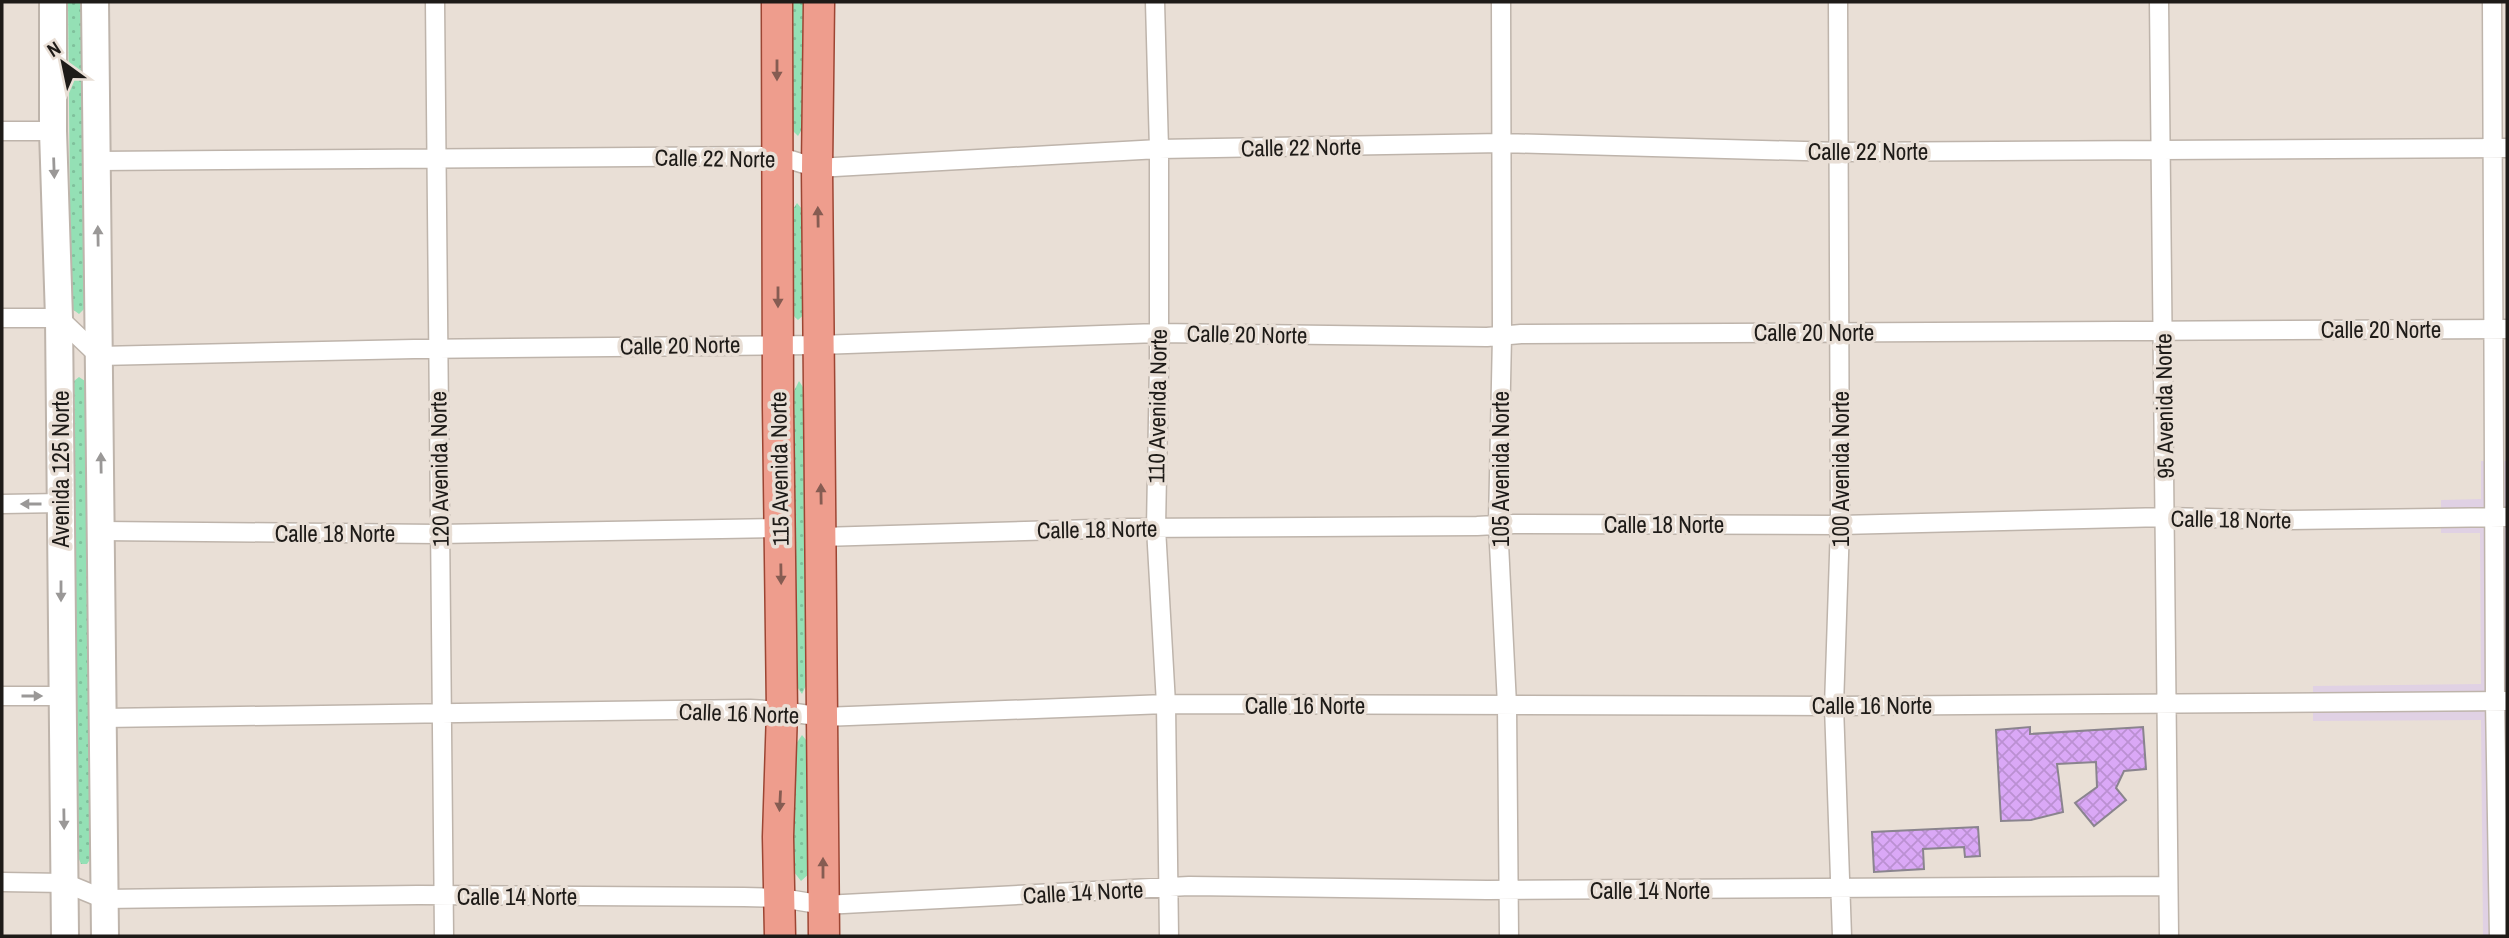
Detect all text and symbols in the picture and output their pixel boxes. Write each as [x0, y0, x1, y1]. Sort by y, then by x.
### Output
north arrow [28, 28, 98, 98]
text: N [42, 35, 66, 63]
one-way arrow [772, 59, 783, 81]
street label: Calle 22 Norte [1240, 130, 1362, 164]
street label: Calle 22 Norte [1808, 136, 1928, 167]
street label: Calle 22 Norte [654, 141, 776, 175]
one-way arrow [49, 157, 60, 179]
one-way arrow [812, 206, 824, 228]
one-way arrow [92, 224, 104, 246]
one-way arrow [772, 287, 783, 309]
street label: Calle 20 Norte [2321, 314, 2441, 345]
street label: Calle 20 Norte [1186, 317, 1308, 351]
street label: Calle 20 Norte [1754, 317, 1874, 348]
street label: Calle 20 Norte [619, 328, 741, 362]
street label: 110 Avenida Norte [1140, 328, 1174, 484]
street label: 95 Avenida Norte [2147, 333, 2181, 479]
street label: Avenida 125 Norte [45, 391, 76, 548]
street label: 120 Avenida Norte [422, 391, 456, 547]
street label: 115 Avenida Norte [762, 391, 796, 547]
street label: 105 Avenida Norte [1485, 391, 1516, 547]
street label: 100 Avenida Norte [1825, 391, 1856, 547]
one-way arrow [95, 452, 107, 474]
one-way arrow [815, 482, 827, 504]
one-way arrow [20, 498, 42, 509]
street label: Calle 18 Norte [2170, 502, 2292, 536]
street label: Calle 18 Norte [1604, 509, 1724, 540]
street label: Calle 18 Norte [1036, 512, 1158, 546]
street label: Calle 18 Norte [275, 518, 395, 549]
one-way arrow [775, 563, 787, 585]
one-way arrow [55, 581, 67, 603]
one-way arrow [21, 690, 43, 702]
street label: Calle 16 Norte [1245, 690, 1365, 721]
street label: Calle 16 Norte [1812, 690, 1932, 721]
street label: Calle 16 Norte [678, 695, 800, 731]
one-way arrow [774, 791, 785, 813]
one-way arrow [58, 808, 70, 830]
one-way arrow [818, 857, 829, 879]
street label: Calle 14 Norte [1022, 873, 1144, 911]
street label: Calle 14 Norte [1590, 875, 1710, 906]
street label: Calle 14 Norte [457, 881, 577, 912]

